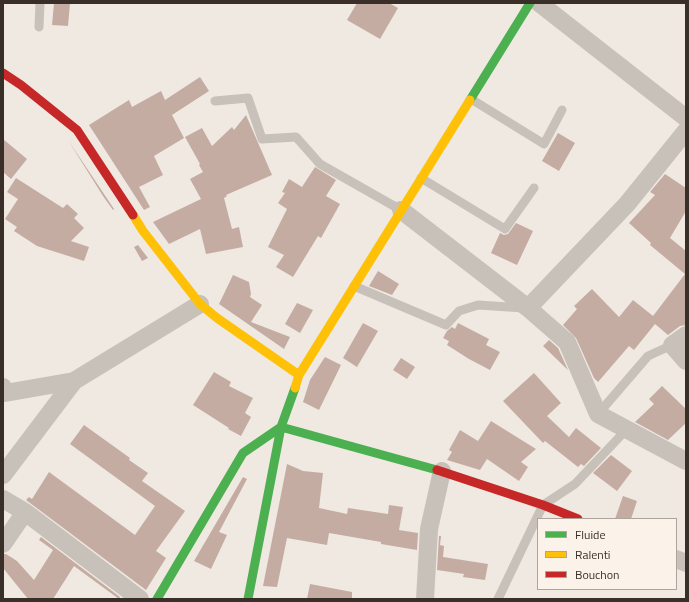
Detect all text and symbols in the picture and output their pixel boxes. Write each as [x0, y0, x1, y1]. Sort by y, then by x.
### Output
legend [537, 518, 677, 590]
text: Fluide [575, 525, 606, 544]
text: Ralenti [575, 545, 610, 564]
text: Bouchon [575, 565, 620, 584]

